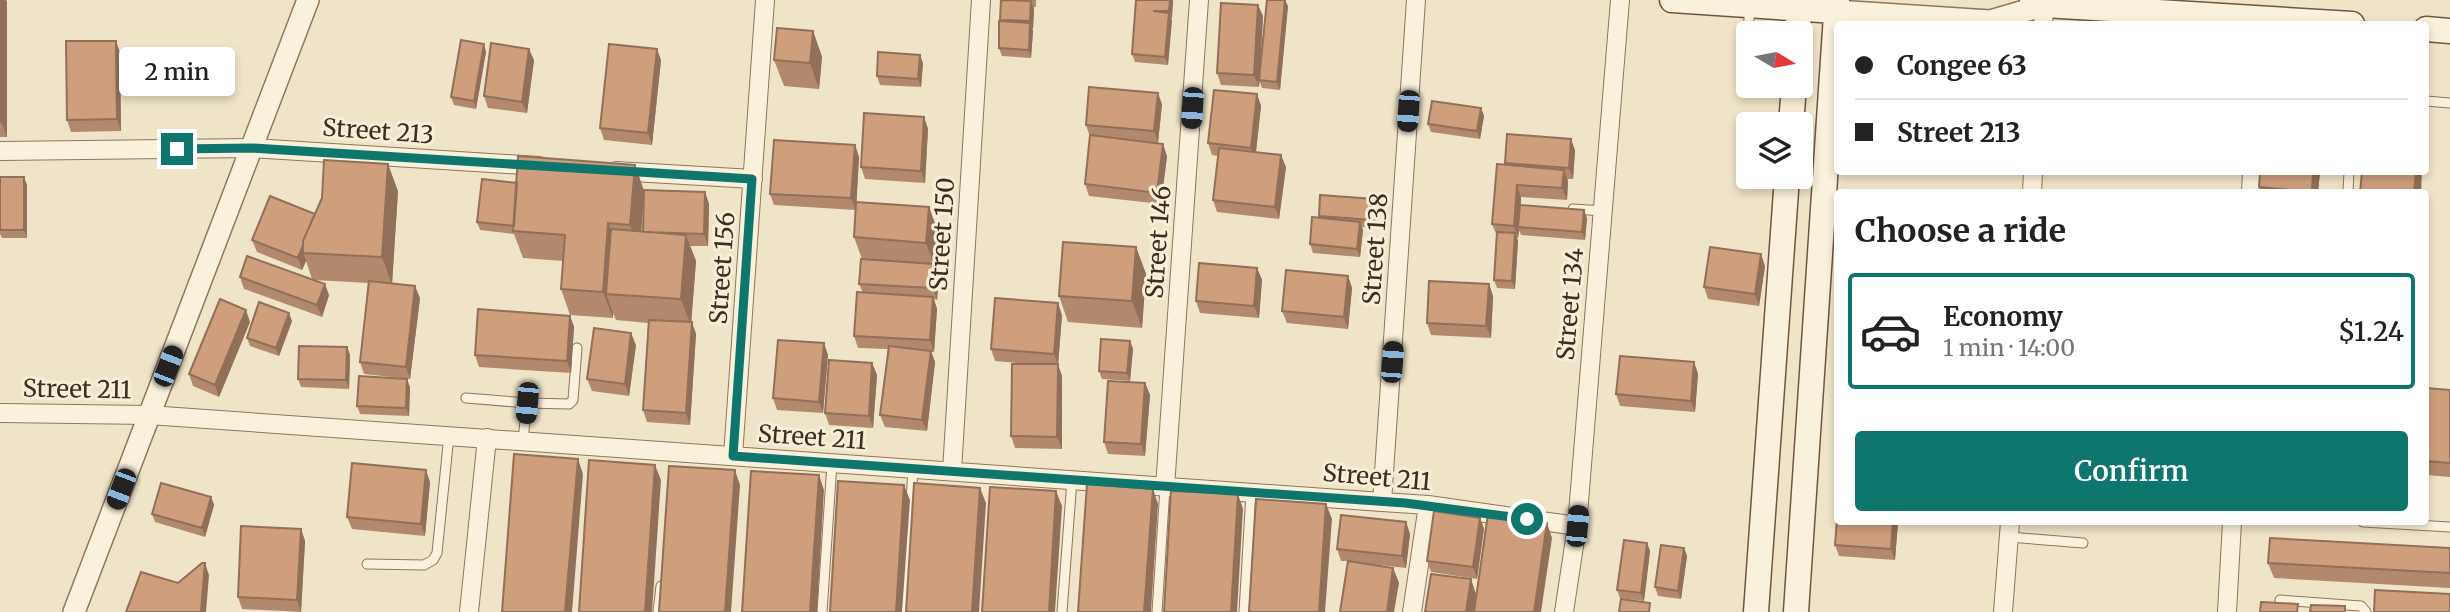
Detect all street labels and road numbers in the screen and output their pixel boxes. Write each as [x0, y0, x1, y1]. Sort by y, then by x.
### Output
street label: Street 213 [321, 112, 435, 150]
street label: Street 150 [923, 176, 961, 292]
street label: Street 146 [1139, 185, 1177, 299]
street label: Street 138 [1356, 192, 1394, 306]
street label: Street 156 [703, 211, 741, 325]
street label: Street 134 [1550, 246, 1590, 361]
street label: Street 211 [22, 373, 132, 405]
street label: Street 211 [757, 418, 867, 456]
street label: Street 211 [1321, 457, 1433, 497]

